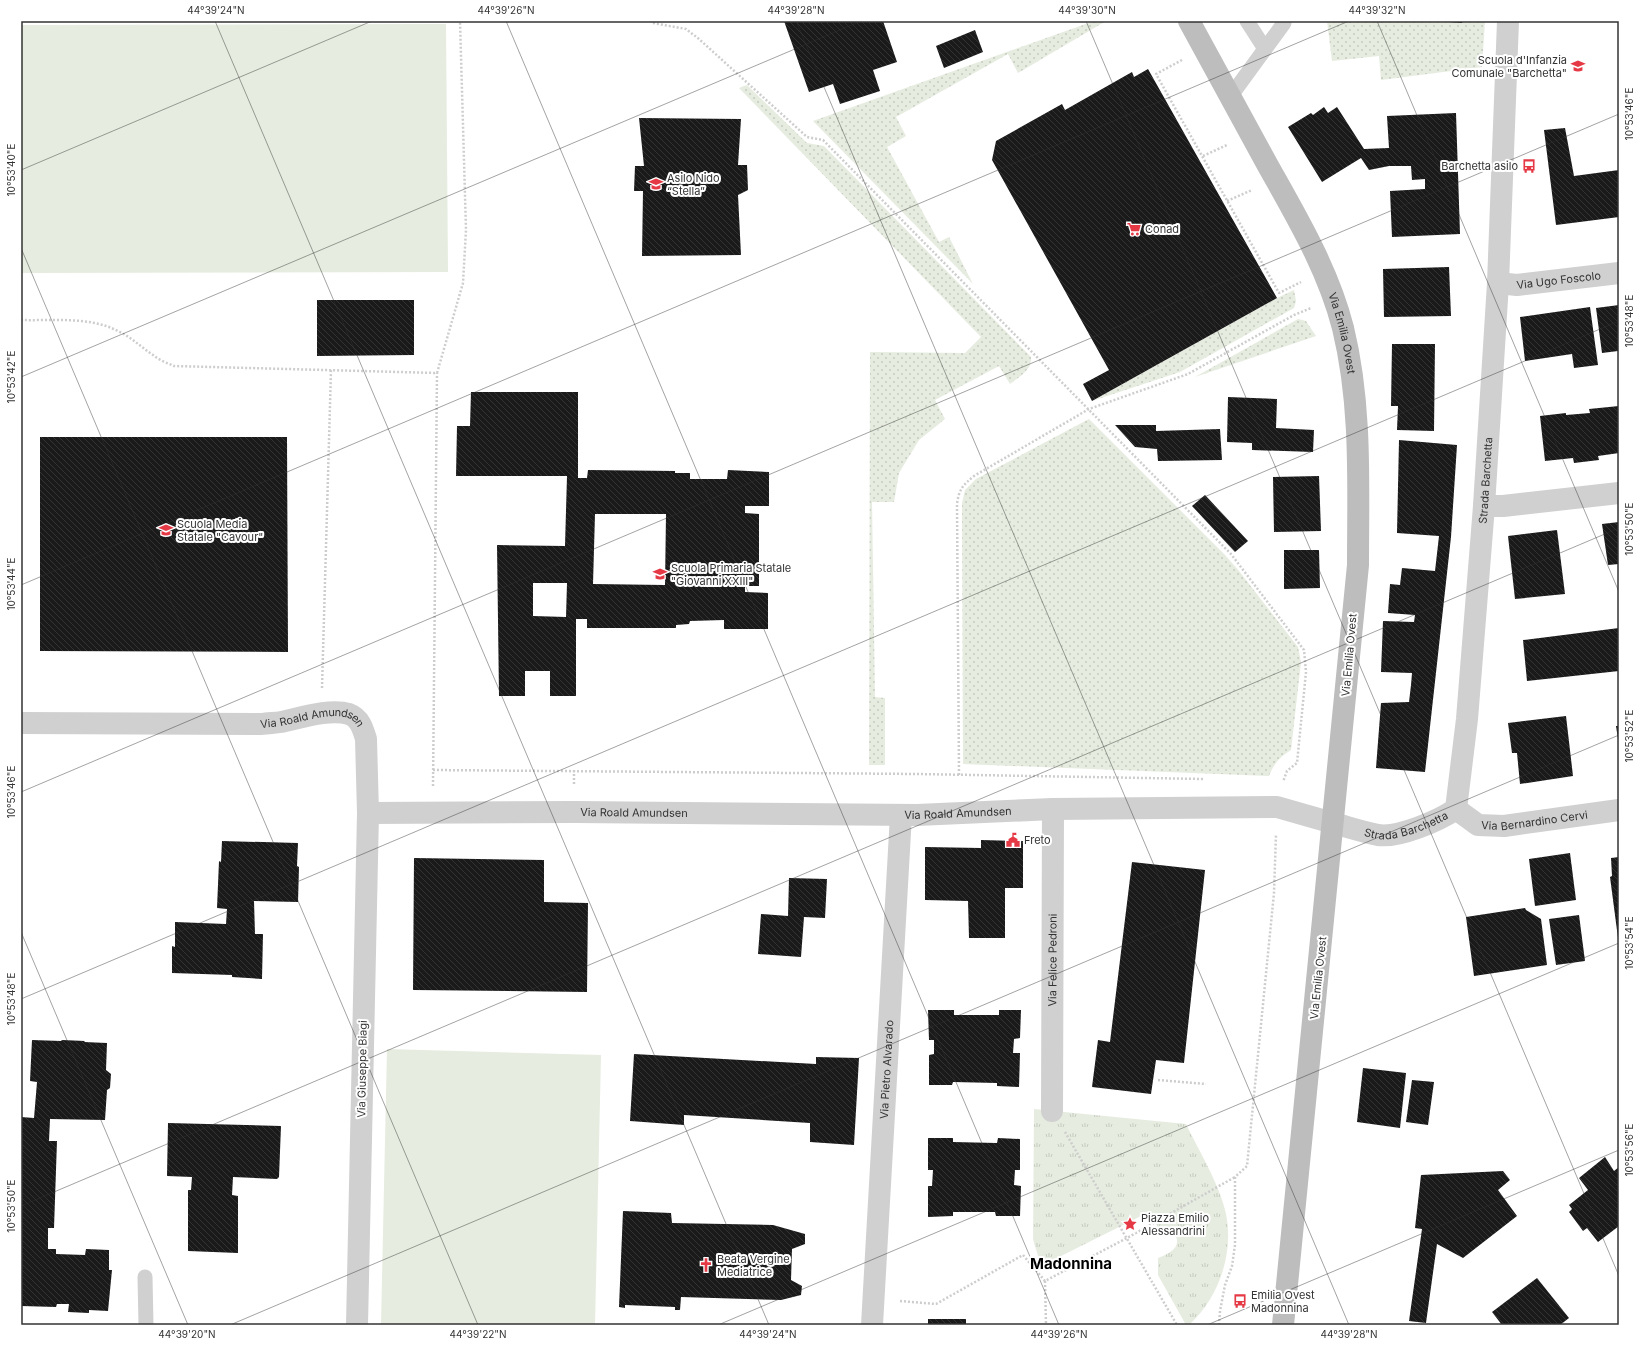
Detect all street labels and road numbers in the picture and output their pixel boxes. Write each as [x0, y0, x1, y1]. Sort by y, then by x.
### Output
street label: Via Ugo Foscolo [1516, 268, 1602, 292]
street label: Via Emilia Ovest [1325, 290, 1359, 375]
street label: Strada Barchetta [1476, 437, 1495, 524]
street label: Via Emilia Ovest [1338, 613, 1360, 697]
street label: Via Roald Amundsen [259, 705, 367, 731]
street label: Via Roald Amundsen [904, 804, 1012, 822]
street label: Via Roald Amundsen [580, 805, 688, 820]
street label: Via Bernardino Cervi [1481, 807, 1589, 833]
street label: Strada Barchetta [1363, 808, 1450, 842]
street label: Via Felice Pedroni [1045, 913, 1060, 1007]
street label: Via Emilia Ovest [1307, 935, 1329, 1020]
street label: Via Pietro Alvarado [877, 1019, 896, 1119]
street label: Via Giuseppe Biagi [354, 1020, 370, 1118]

